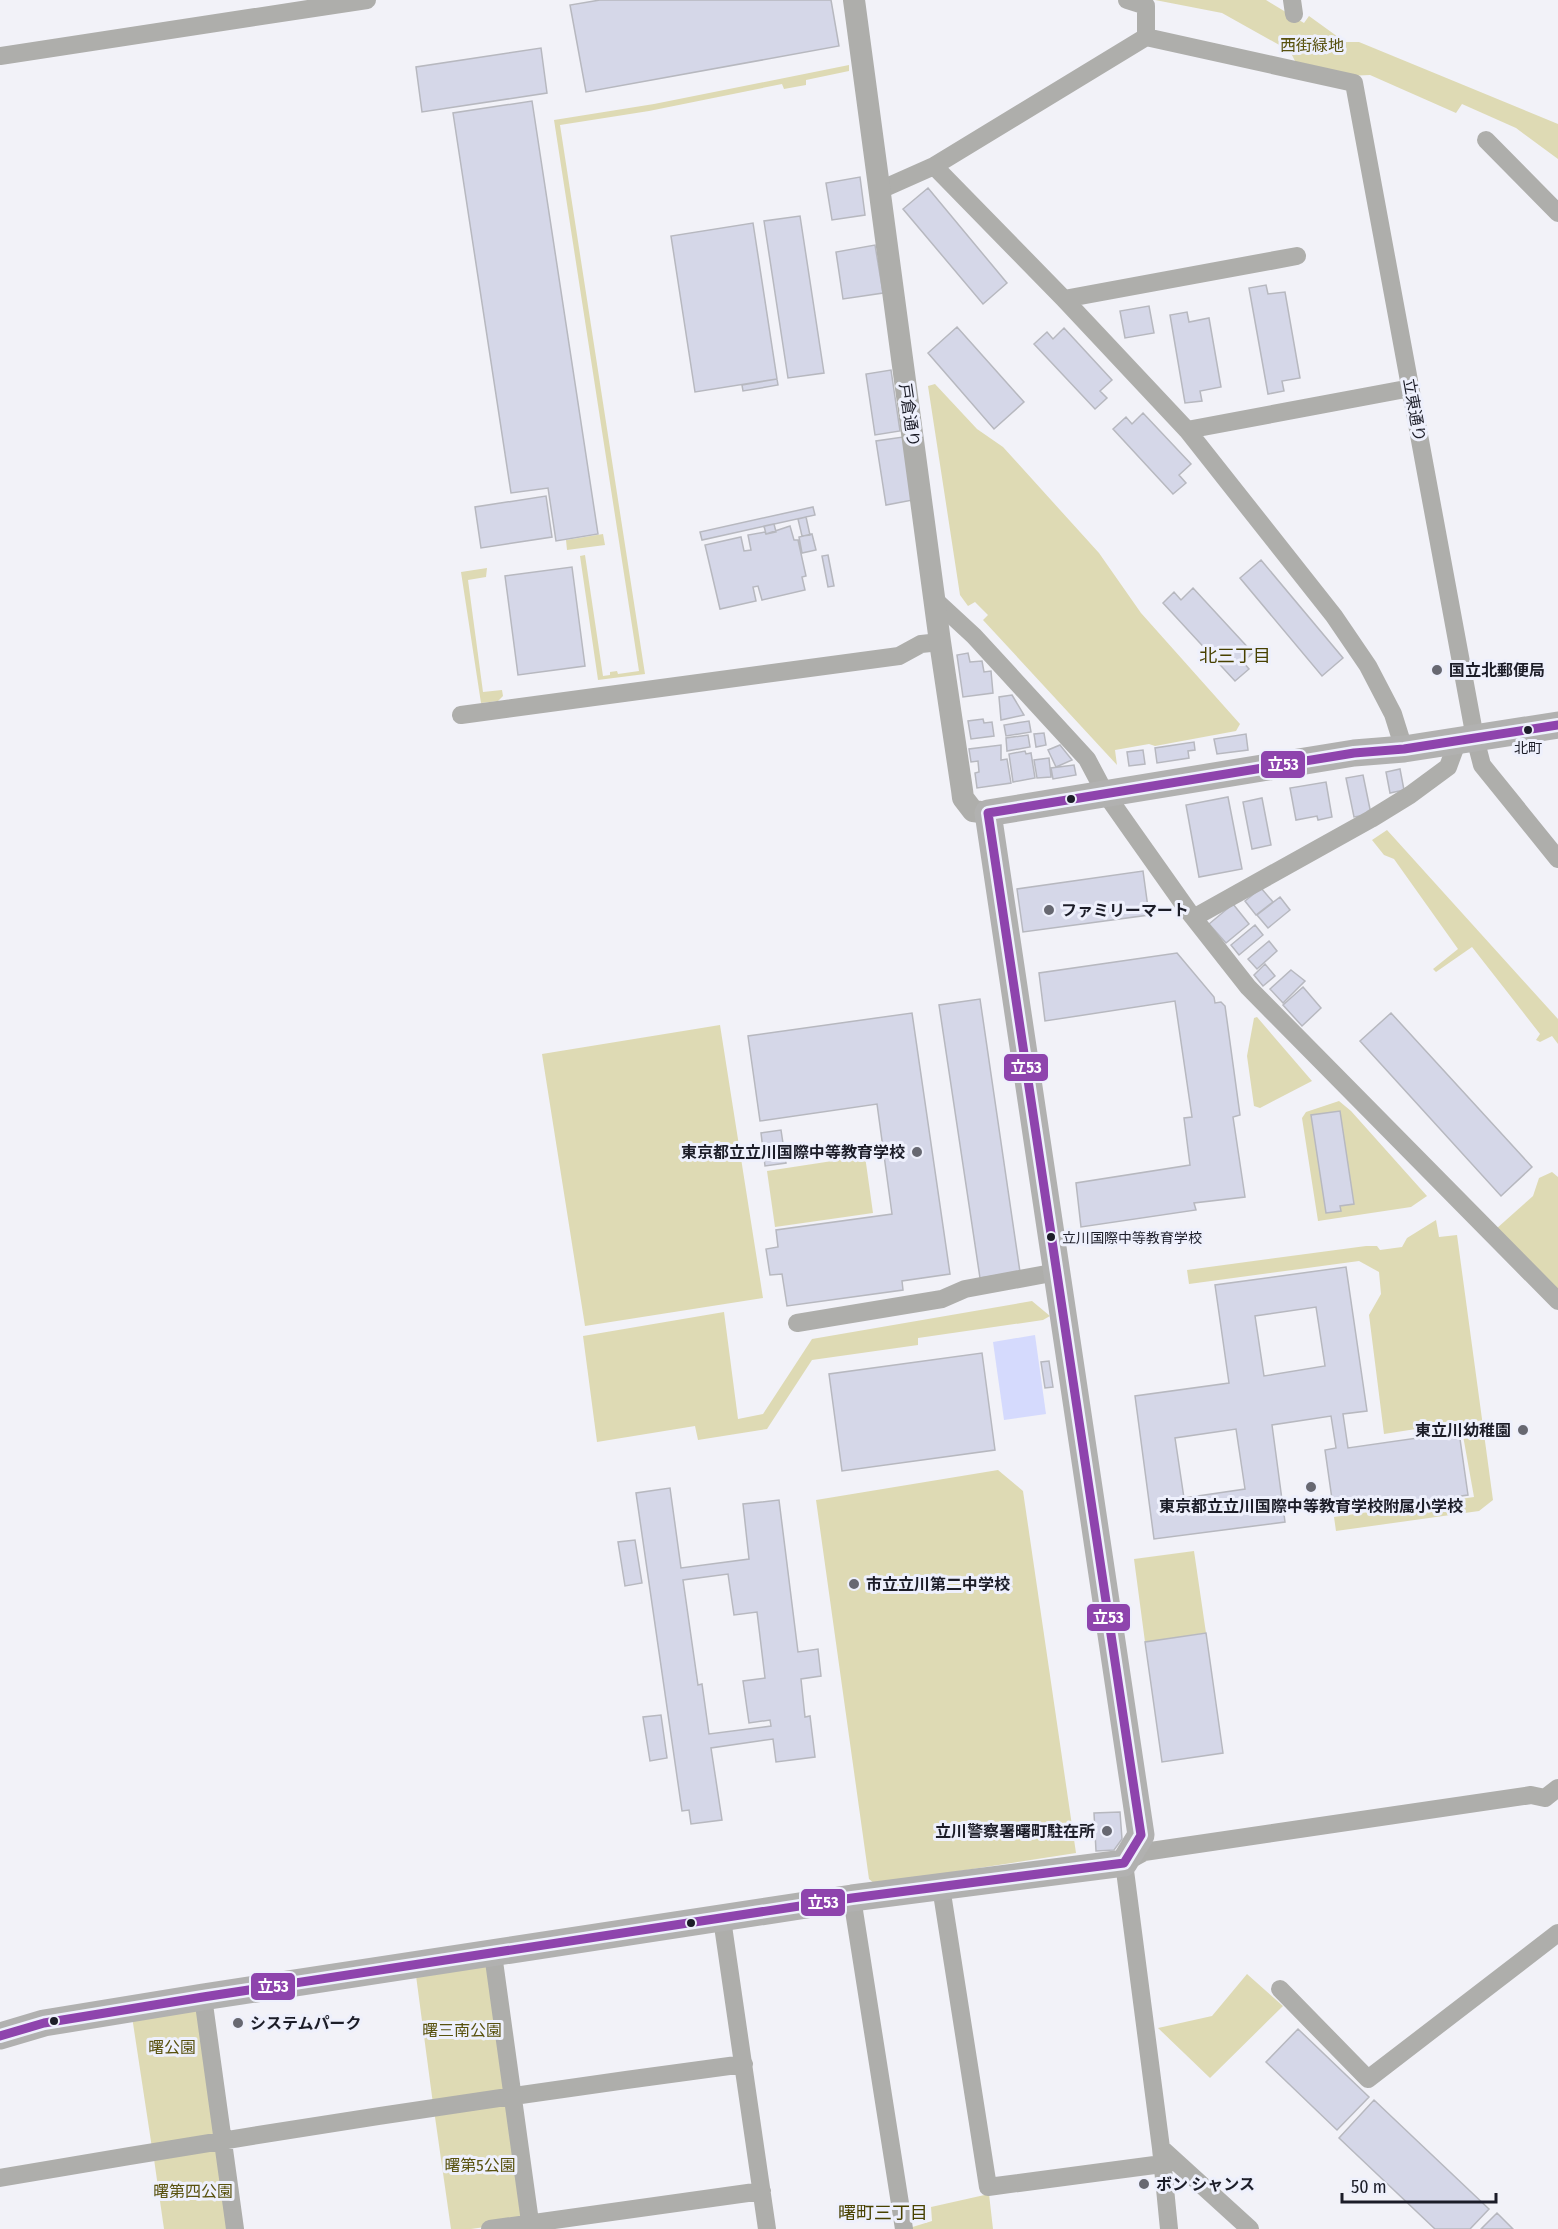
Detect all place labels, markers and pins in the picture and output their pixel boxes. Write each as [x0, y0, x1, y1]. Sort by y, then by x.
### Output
place label: 国立北郵便局 [1449, 661, 1545, 680]
marker: 国立北郵便局 [1430, 663, 1444, 677]
marker: 北町 [1522, 724, 1534, 736]
place label: 北町 [1514, 740, 1542, 757]
unlabelled marker [1065, 793, 1077, 805]
place label: ファミリーマート [1061, 901, 1189, 920]
marker: ファミリーマート [1042, 903, 1056, 917]
place label: 東京都立立川国際中等教育学校 [681, 1143, 905, 1162]
marker: 東京都立立川国際中等教育学校 [910, 1145, 924, 1159]
place label: 立川国際中等教育学校 [1062, 1230, 1202, 1247]
marker: 立川国際中等教育学校 [1045, 1231, 1057, 1243]
place label: 東立川幼稚園 [1415, 1421, 1511, 1440]
marker: 東立川幼稚園 [1516, 1423, 1530, 1437]
marker: 東京都立立川国際中等教育学校附属小学校 [1304, 1480, 1318, 1494]
place label: 東京都立立川国際中等教育学校附属小学校 [1159, 1497, 1463, 1516]
place label: 市立立川第二中学校 [866, 1575, 1010, 1594]
marker: 市立立川第二中学校 [847, 1577, 861, 1591]
place label: 立川警察署曙町駐在所 [935, 1822, 1095, 1841]
marker: 立川警察署曙町駐在所 [1100, 1824, 1114, 1838]
unlabelled marker [685, 1917, 697, 1929]
place label: システムパーク [250, 2014, 362, 2033]
unlabelled marker [48, 2015, 60, 2027]
marker: システムパーク [231, 2016, 245, 2030]
place label: ボン シャンス [1156, 2175, 1255, 2194]
marker: ボン シャンス [1137, 2177, 1151, 2191]

